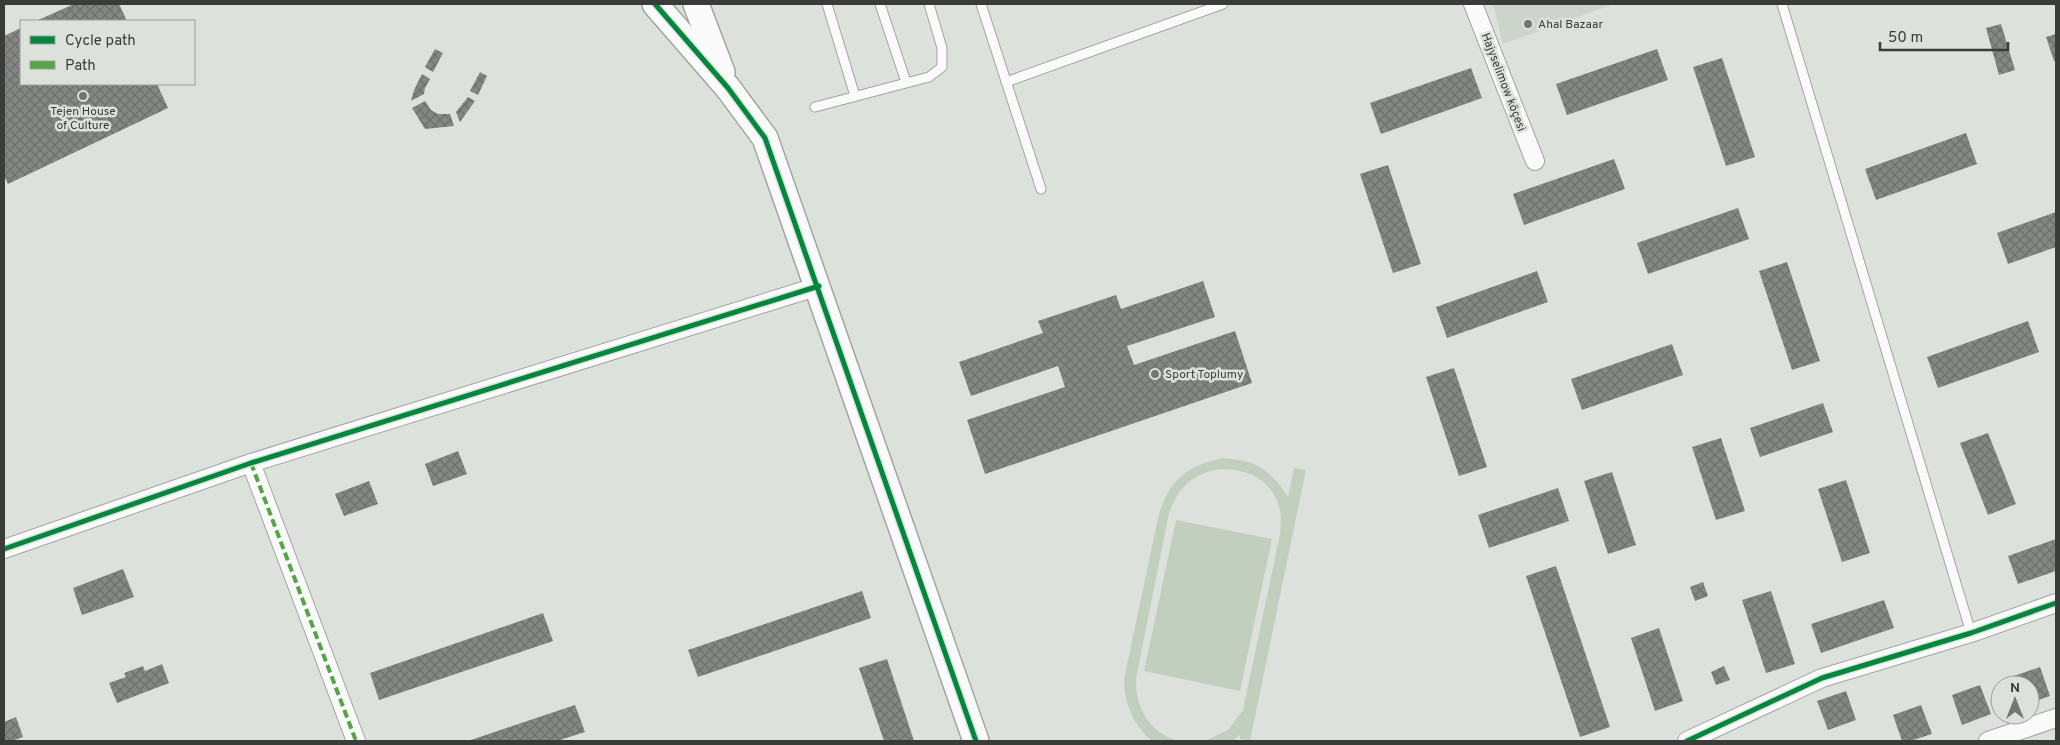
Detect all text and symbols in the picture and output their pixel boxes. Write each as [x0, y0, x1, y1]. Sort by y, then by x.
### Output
place label: Ahal Bazaar [1538, 17, 1603, 33]
marker: Ahal Bazaar [1522, 18, 1534, 30]
legend [20, 20, 195, 85]
scale bar [1880, 20, 2008, 52]
text: 50 m [1888, 29, 1923, 48]
street label: Hajyselimow köçesi [1477, 31, 1529, 134]
text: Cycle path [65, 32, 136, 51]
text: Path [65, 57, 96, 76]
marker: Tejen House of Culture [77, 90, 89, 102]
place label: Tejen House of Culture [50, 104, 116, 134]
place label: Sport Toplumy [1165, 367, 1243, 383]
marker: Sport Toplumy [1149, 368, 1161, 380]
north arrow [1990, 675, 2040, 725]
text: N [2010, 680, 2020, 697]

